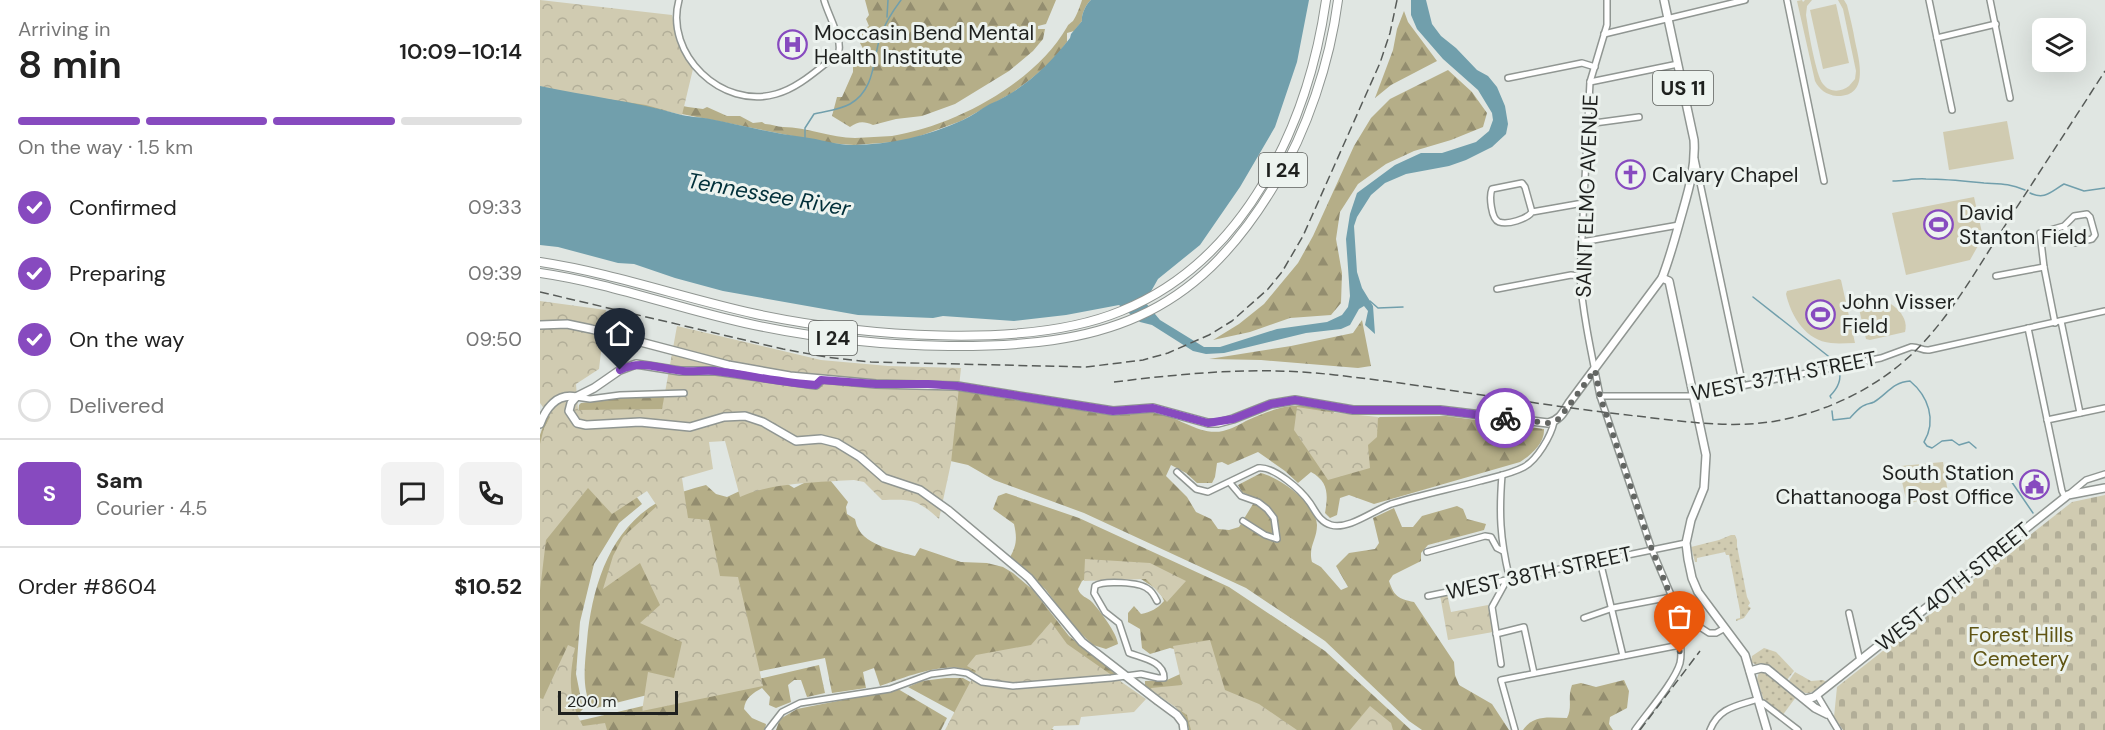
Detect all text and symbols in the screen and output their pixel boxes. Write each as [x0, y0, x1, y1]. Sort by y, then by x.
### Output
text: Arriving in [18, 16, 110, 42]
map controls [2032, 18, 2086, 72]
button: layers [2032, 18, 2086, 72]
place label: Moccasin Bend Mental Health Institute [814, 19, 1034, 71]
hospital icon: Moccasin Bend Mental Health Institute [777, 29, 809, 61]
text: 10:09–10:14 [399, 37, 522, 66]
text: 8 min [18, 39, 122, 90]
road number: US 11 [1653, 71, 1713, 105]
street label: SAINT ELMO AVENUE [1569, 94, 1605, 298]
text: On the way · 1.5 km [18, 134, 193, 160]
road number: I 24 [1259, 153, 1307, 187]
church icon: Calvary Chapel [1615, 159, 1647, 191]
place label: Calvary Chapel [1652, 161, 1798, 189]
water label: Tennessee River [685, 166, 853, 223]
icon: check [18, 191, 51, 224]
text: Confirmed [69, 193, 177, 222]
text: 09:33 [468, 194, 522, 220]
place label: David Stanton Field [1959, 199, 2087, 251]
sports icon: David Stanton Field [1922, 209, 1954, 241]
icon: check [18, 257, 51, 290]
text: Preparing [69, 259, 166, 288]
text: 09:39 [468, 260, 522, 286]
place label: John Visser Field [1842, 288, 1955, 340]
sports icon: John Visser Field [1805, 298, 1837, 330]
pin [594, 308, 645, 370]
icon: home [603, 317, 636, 350]
road number: I 24 [809, 321, 857, 355]
icon: check [18, 323, 51, 356]
text: On the way [69, 325, 184, 354]
text: 09:50 [466, 326, 522, 352]
street label: WEST 37TH STREET [1689, 344, 1879, 408]
courier [1475, 388, 1535, 448]
text: Delivered [69, 391, 164, 420]
icon: bike [1489, 402, 1522, 435]
place label: South Station Chattanooga Post Office [1776, 459, 2014, 511]
button: chat [381, 462, 444, 525]
button: phone [459, 462, 522, 525]
text: Sam [96, 466, 143, 495]
public building icon: South Station Chattanooga Post Office [2019, 469, 2051, 501]
text: S [43, 479, 56, 508]
text: Courier · 4.5 [96, 495, 208, 521]
street label: WEST 40TH STREET [1870, 516, 2036, 658]
street label: WEST 38TH STREET [1444, 540, 1635, 606]
text: Order #8604 [18, 572, 156, 601]
text: $10.52 [454, 572, 522, 601]
pin [1654, 591, 1705, 653]
icon: bag [1663, 600, 1696, 633]
park label: Forest Hills Cemetery [1968, 621, 2074, 673]
scale bar [558, 688, 678, 716]
text: 200 m [567, 691, 616, 712]

